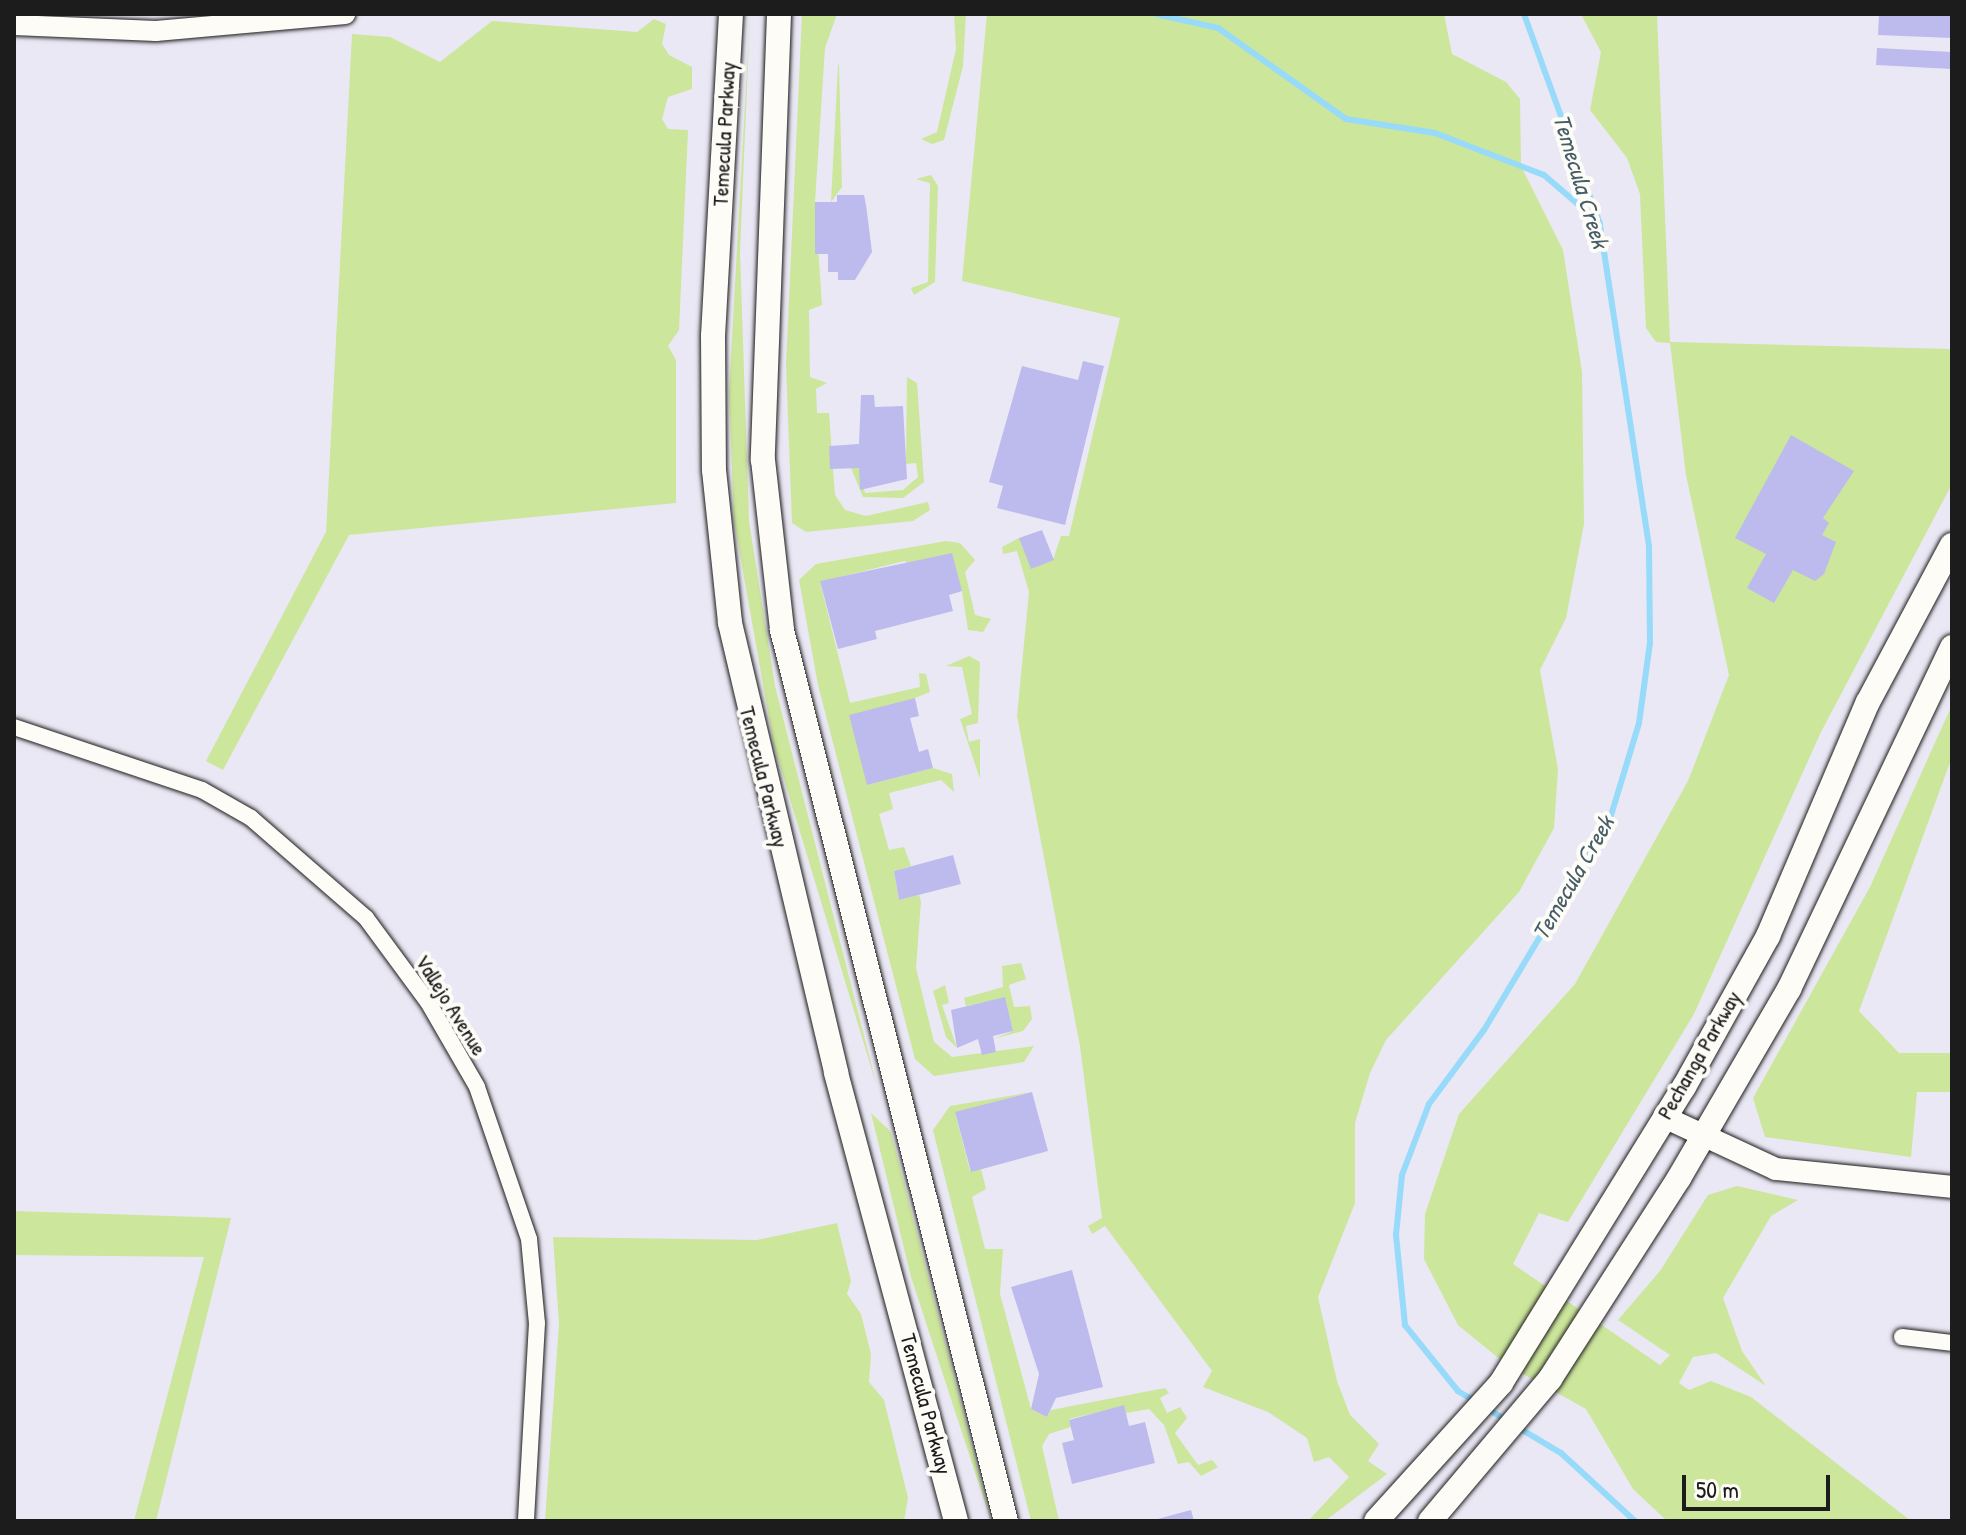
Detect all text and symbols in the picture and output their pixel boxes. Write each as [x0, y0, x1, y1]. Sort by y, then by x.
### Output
street label: Temecula Parkway [707, 61, 741, 207]
water label: Temecula Creek [1547, 111, 1615, 251]
street label: Temecula Parkway [734, 704, 794, 850]
water label: Temecula Creek [1526, 811, 1620, 945]
street label: Vallejo Avenue [410, 950, 492, 1060]
street label: Pechanga Parkway [1652, 986, 1746, 1124]
street label: Temecula Parkway [895, 1331, 957, 1477]
scale bar [1686, 1459, 1834, 1509]
text: 50 m [1696, 1473, 1739, 1505]

